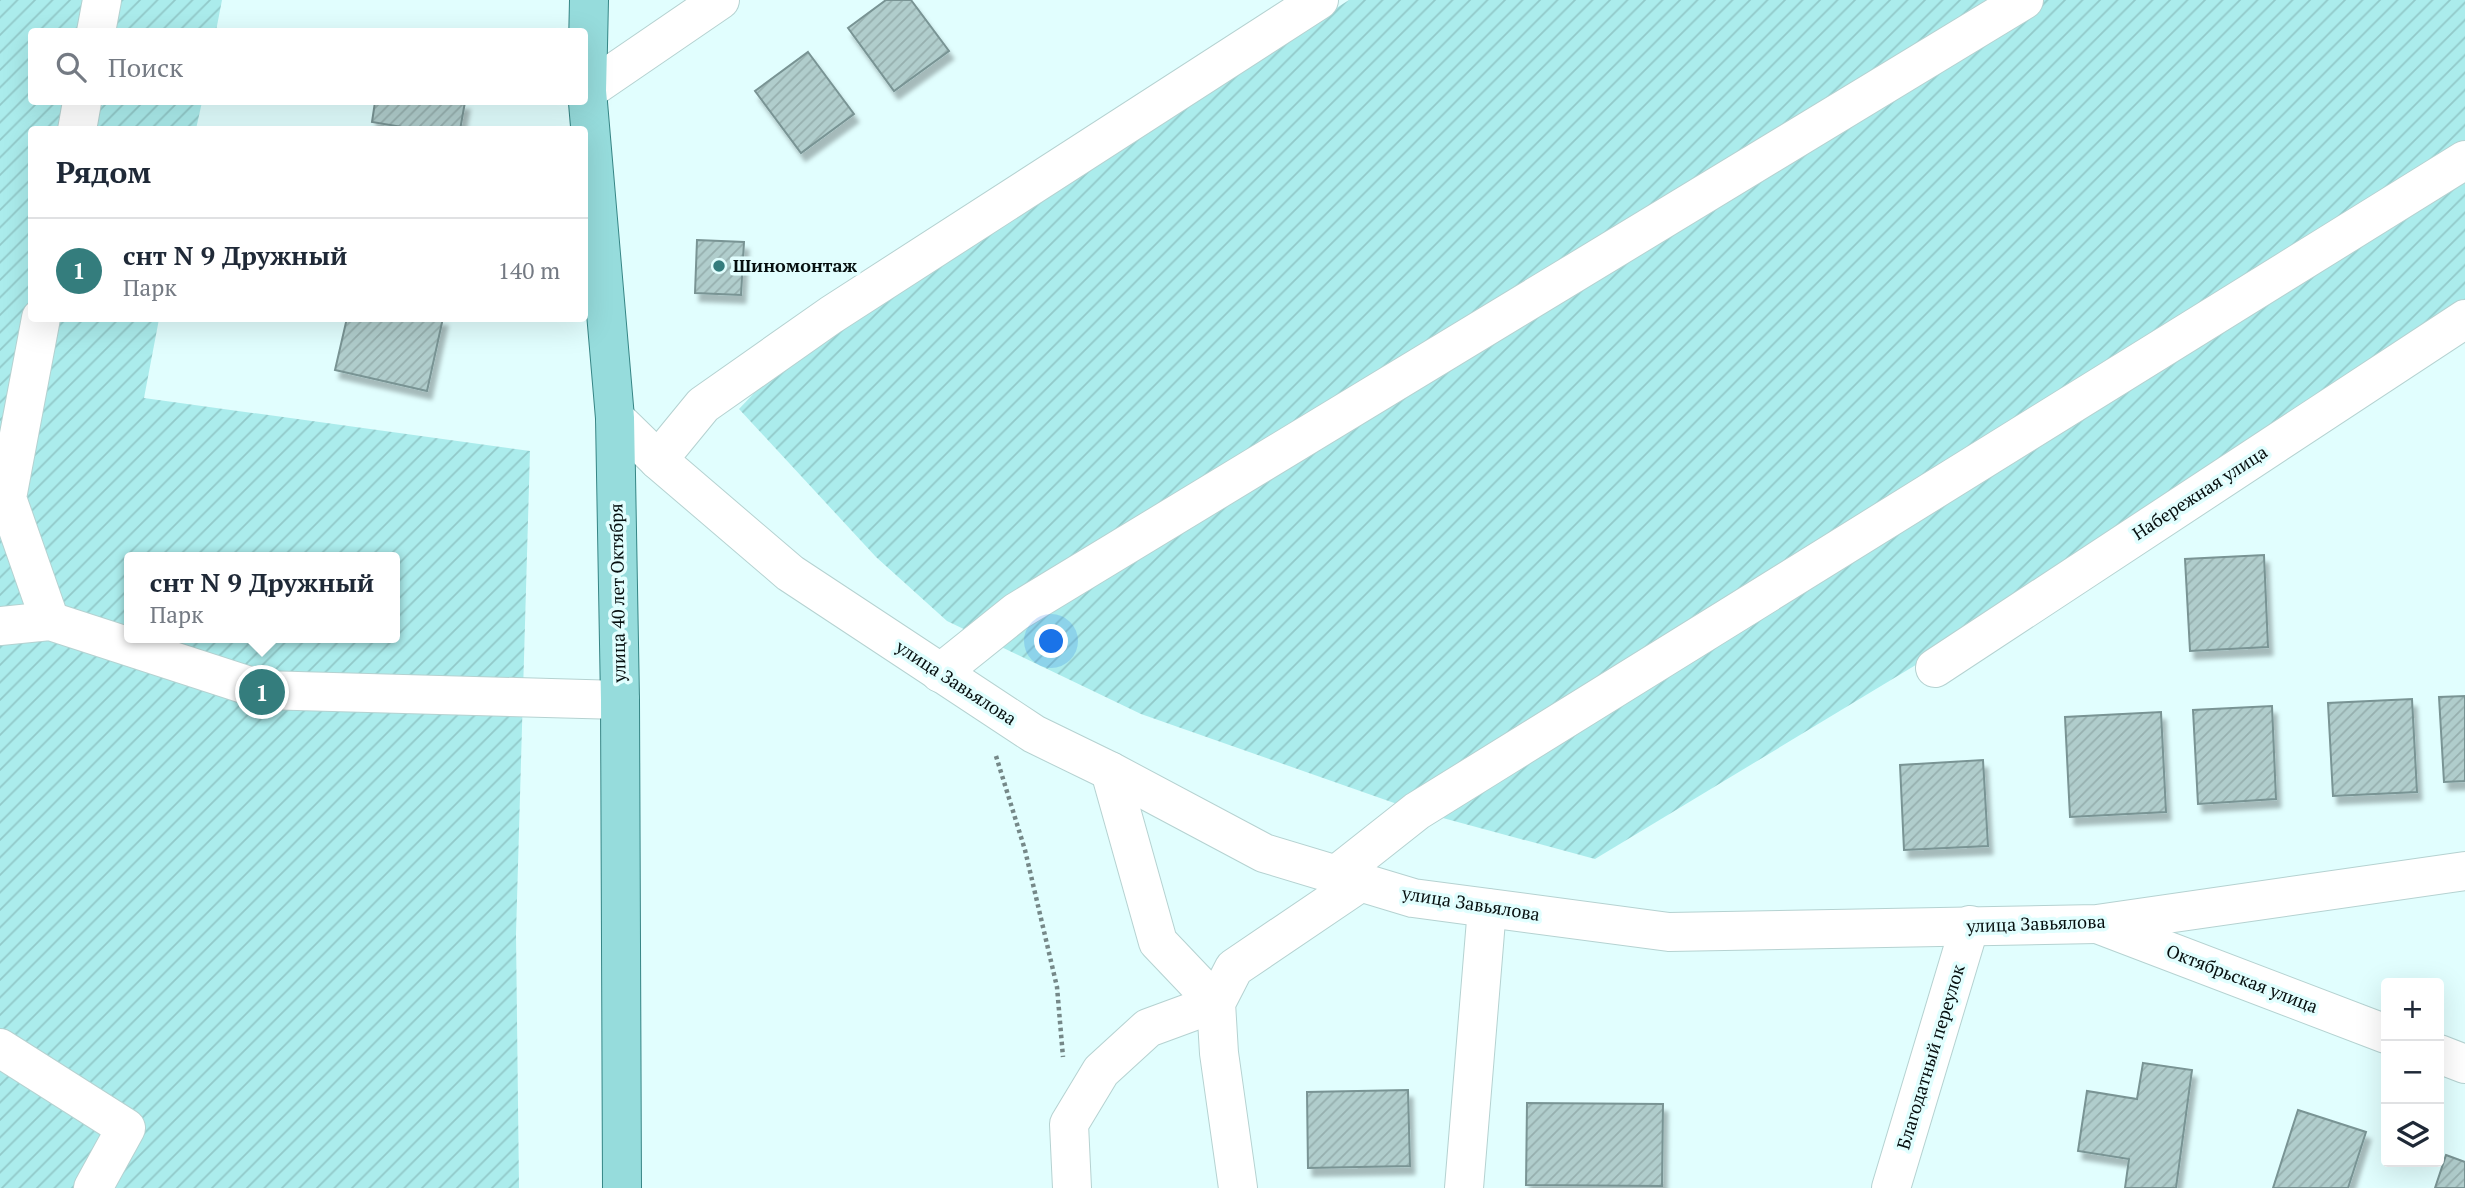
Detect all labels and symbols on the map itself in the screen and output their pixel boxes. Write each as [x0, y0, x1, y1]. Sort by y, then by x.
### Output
place label: Шиномонтаж [733, 253, 858, 277]
marker: Шиномонтаж [711, 258, 727, 274]
street label: Набережная улица [2127, 439, 2272, 545]
street label: улица 40 лет Октября [603, 503, 631, 684]
your location [1034, 624, 1068, 658]
street label: улица Завьялова [891, 634, 1021, 730]
pin: 1 [239, 666, 285, 718]
street label: улица Завьялова [1400, 880, 1542, 926]
street label: улица Завьялова [1965, 909, 2106, 937]
street label: Октябрьская улица [2163, 938, 2322, 1018]
street label: Благодатный переулок [1890, 961, 1970, 1152]

